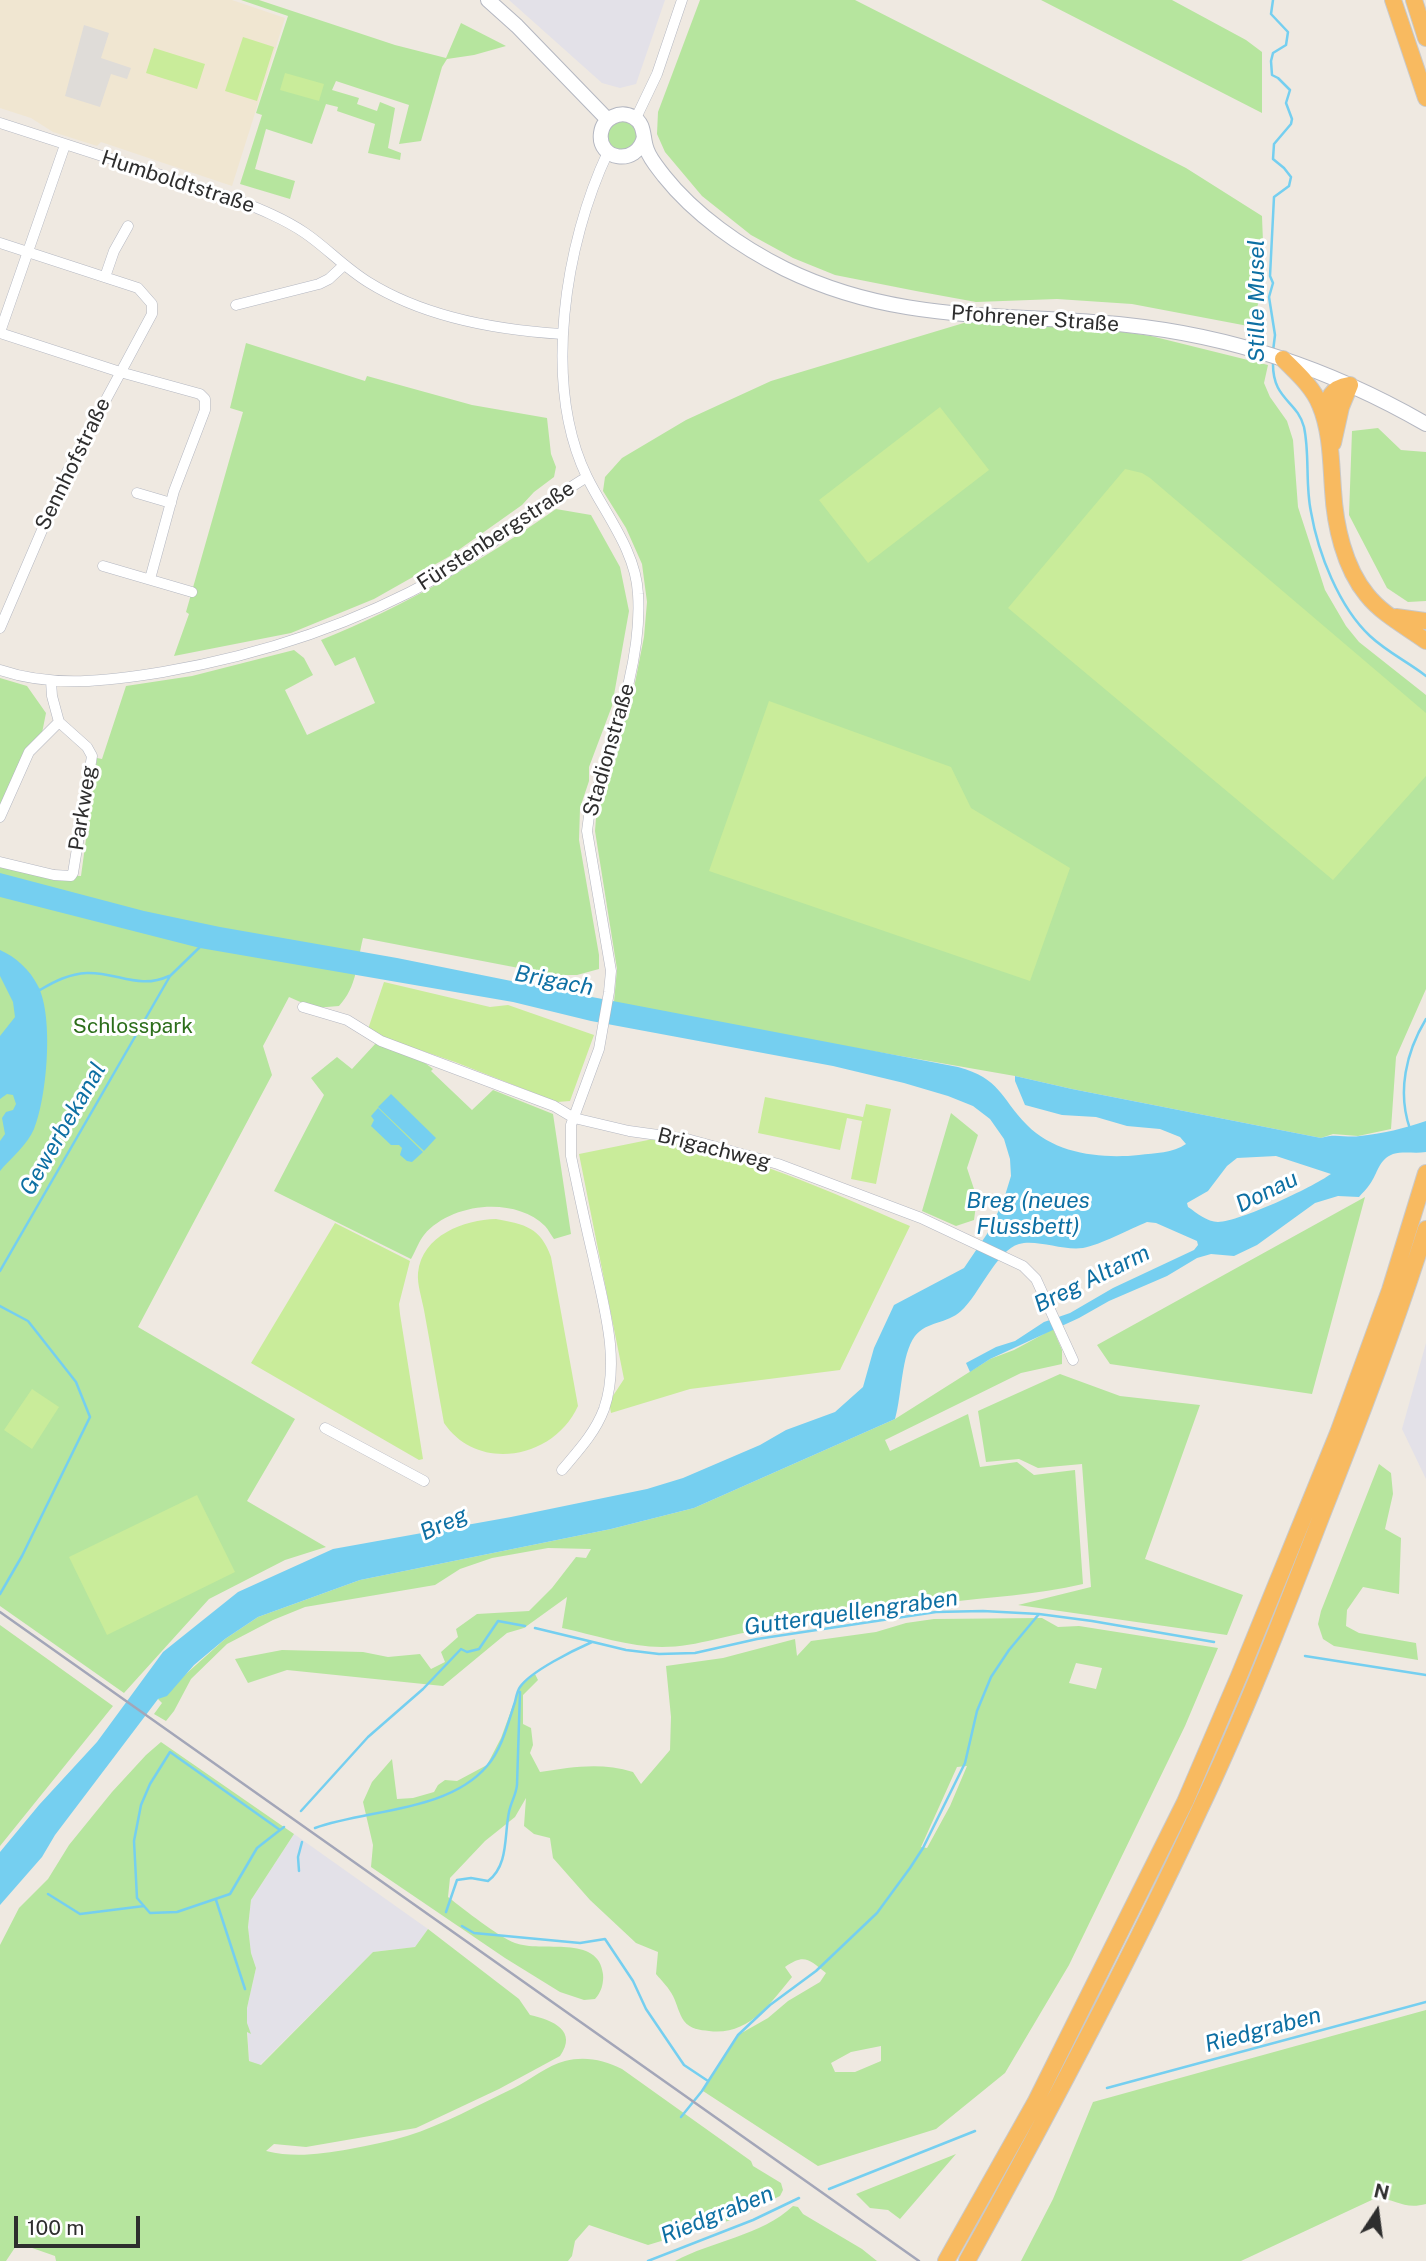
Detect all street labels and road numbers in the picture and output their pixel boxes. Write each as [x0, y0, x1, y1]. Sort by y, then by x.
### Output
street label: Humboldtstraße [98, 145, 258, 219]
street label: Pfohrener Straße [950, 301, 1120, 337]
street label: Sennhofstraße [30, 394, 116, 534]
street label: Fürstenbergstraße [413, 476, 579, 596]
street label: Stadionstraße [578, 680, 640, 820]
street label: Parkweg [64, 763, 102, 853]
street label: Brigachweg [655, 1123, 773, 1175]

